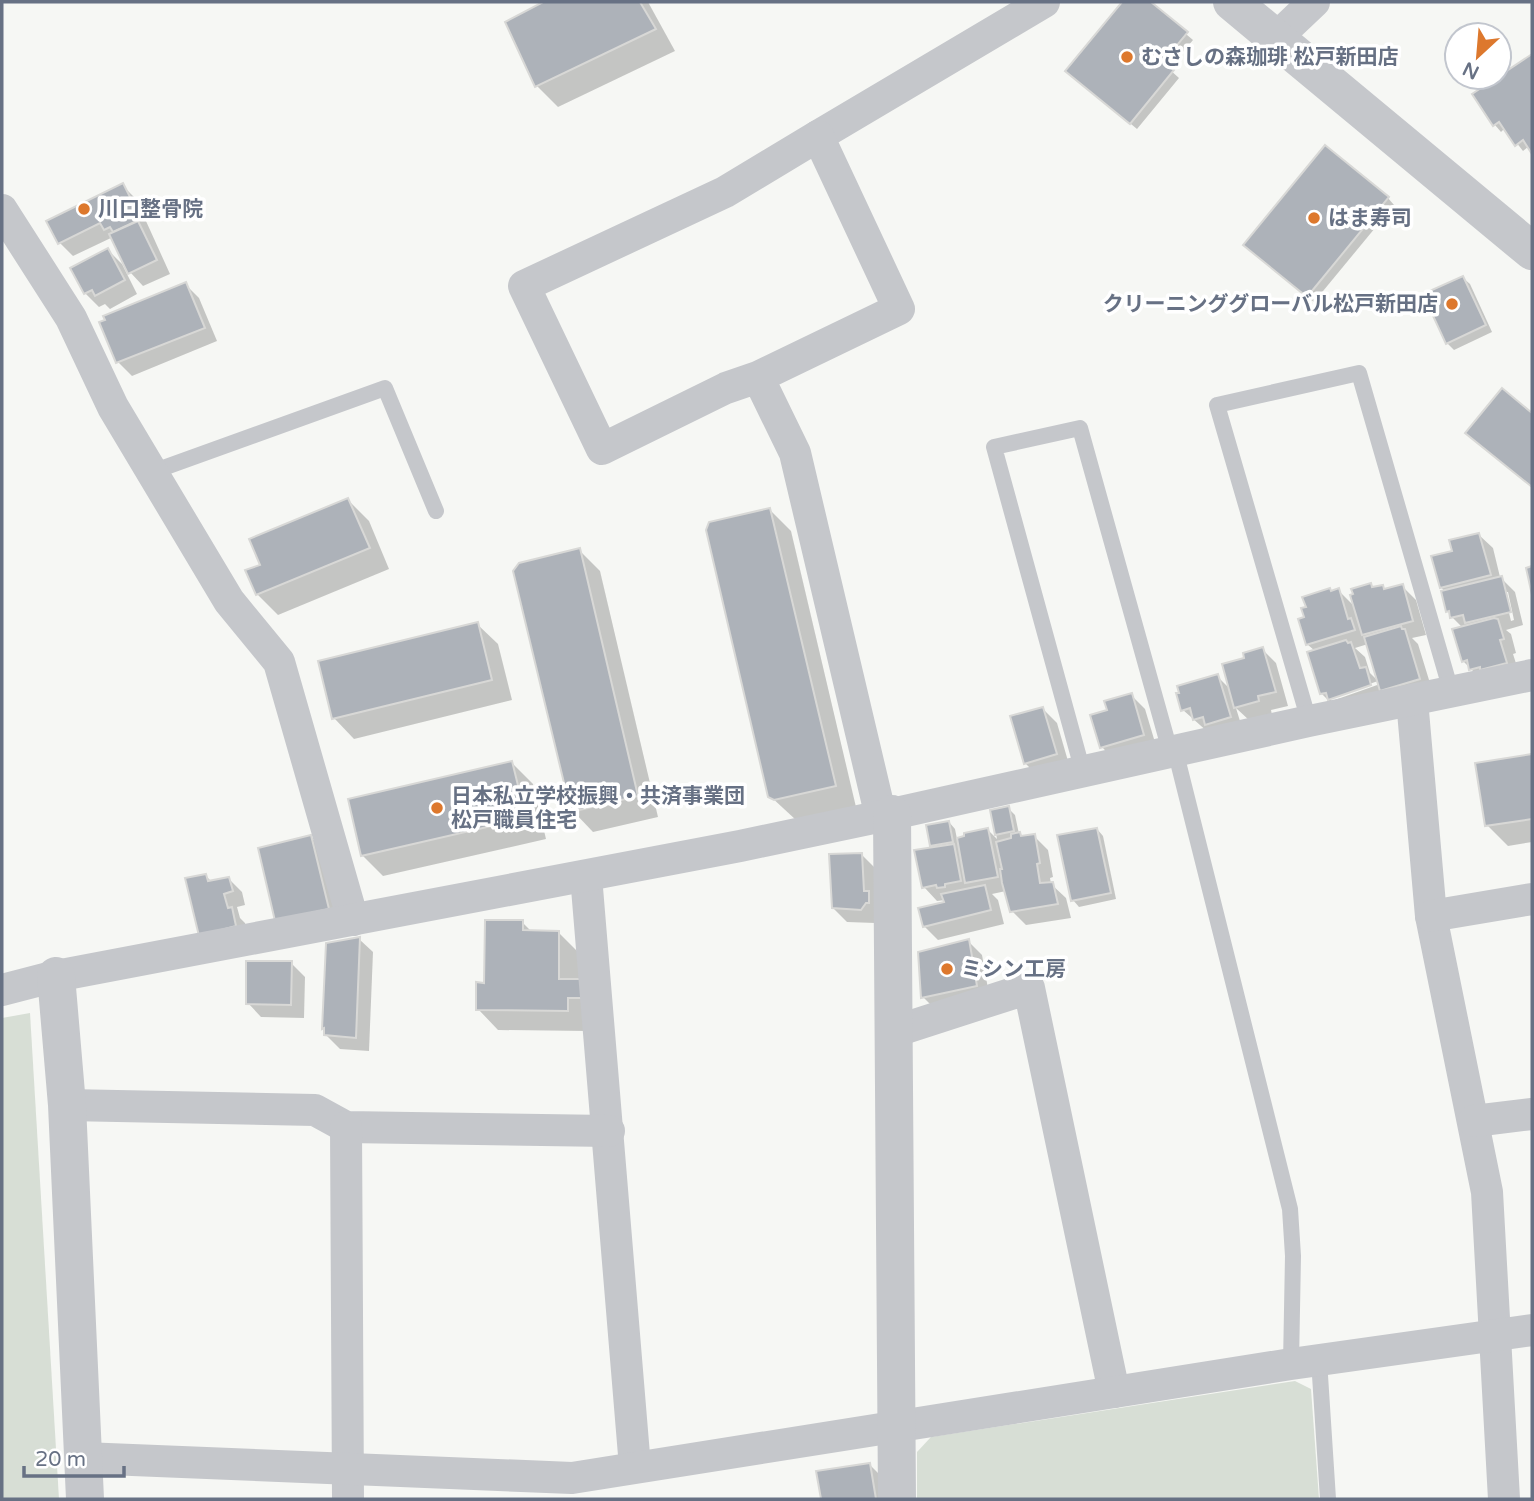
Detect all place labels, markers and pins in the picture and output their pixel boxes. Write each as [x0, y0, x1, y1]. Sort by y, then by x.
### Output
place label: むさしの森珈琲 松戸新田店 [1141, 45, 1398, 70]
marker: むさしの森珈琲 松戸新田店 [1119, 49, 1135, 65]
place label: 川口整骨院 [98, 197, 203, 222]
marker: 川口整骨院 [76, 201, 92, 217]
place label: はま寿司 [1328, 206, 1412, 231]
marker: はま寿司 [1306, 210, 1322, 226]
place label: クリーニンググローバル松戸新田店 [1103, 292, 1438, 317]
marker: クリーニンググローバル松戸新田店 [1444, 296, 1460, 312]
place label: 日本私立学校振興・共済事業団 松戸職員住宅 [451, 784, 745, 833]
marker: 日本私立学校振興・共済事業団 松戸職員住宅 [429, 800, 445, 816]
place label: ミシン工房 [961, 957, 1066, 982]
marker: ミシン工房 [939, 961, 955, 977]

